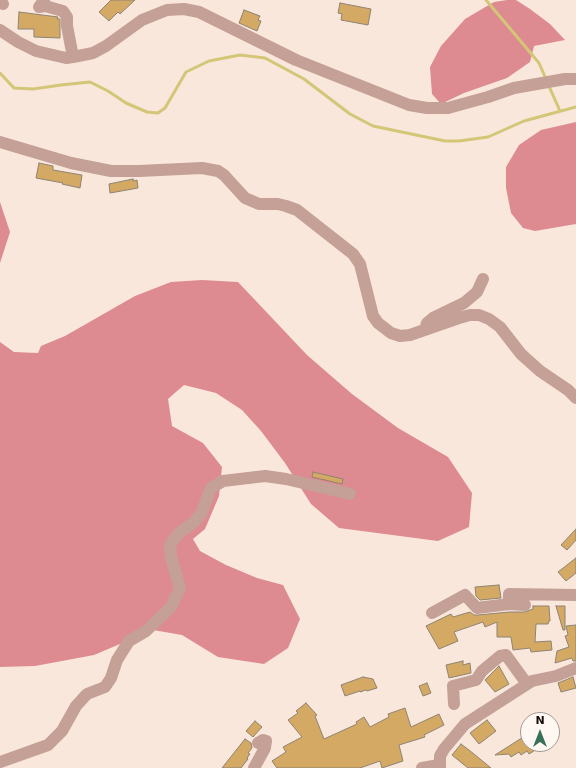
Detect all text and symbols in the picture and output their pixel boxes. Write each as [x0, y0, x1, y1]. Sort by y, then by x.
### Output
north arrow [520, 712, 560, 752]
text: N [535, 714, 545, 727]

